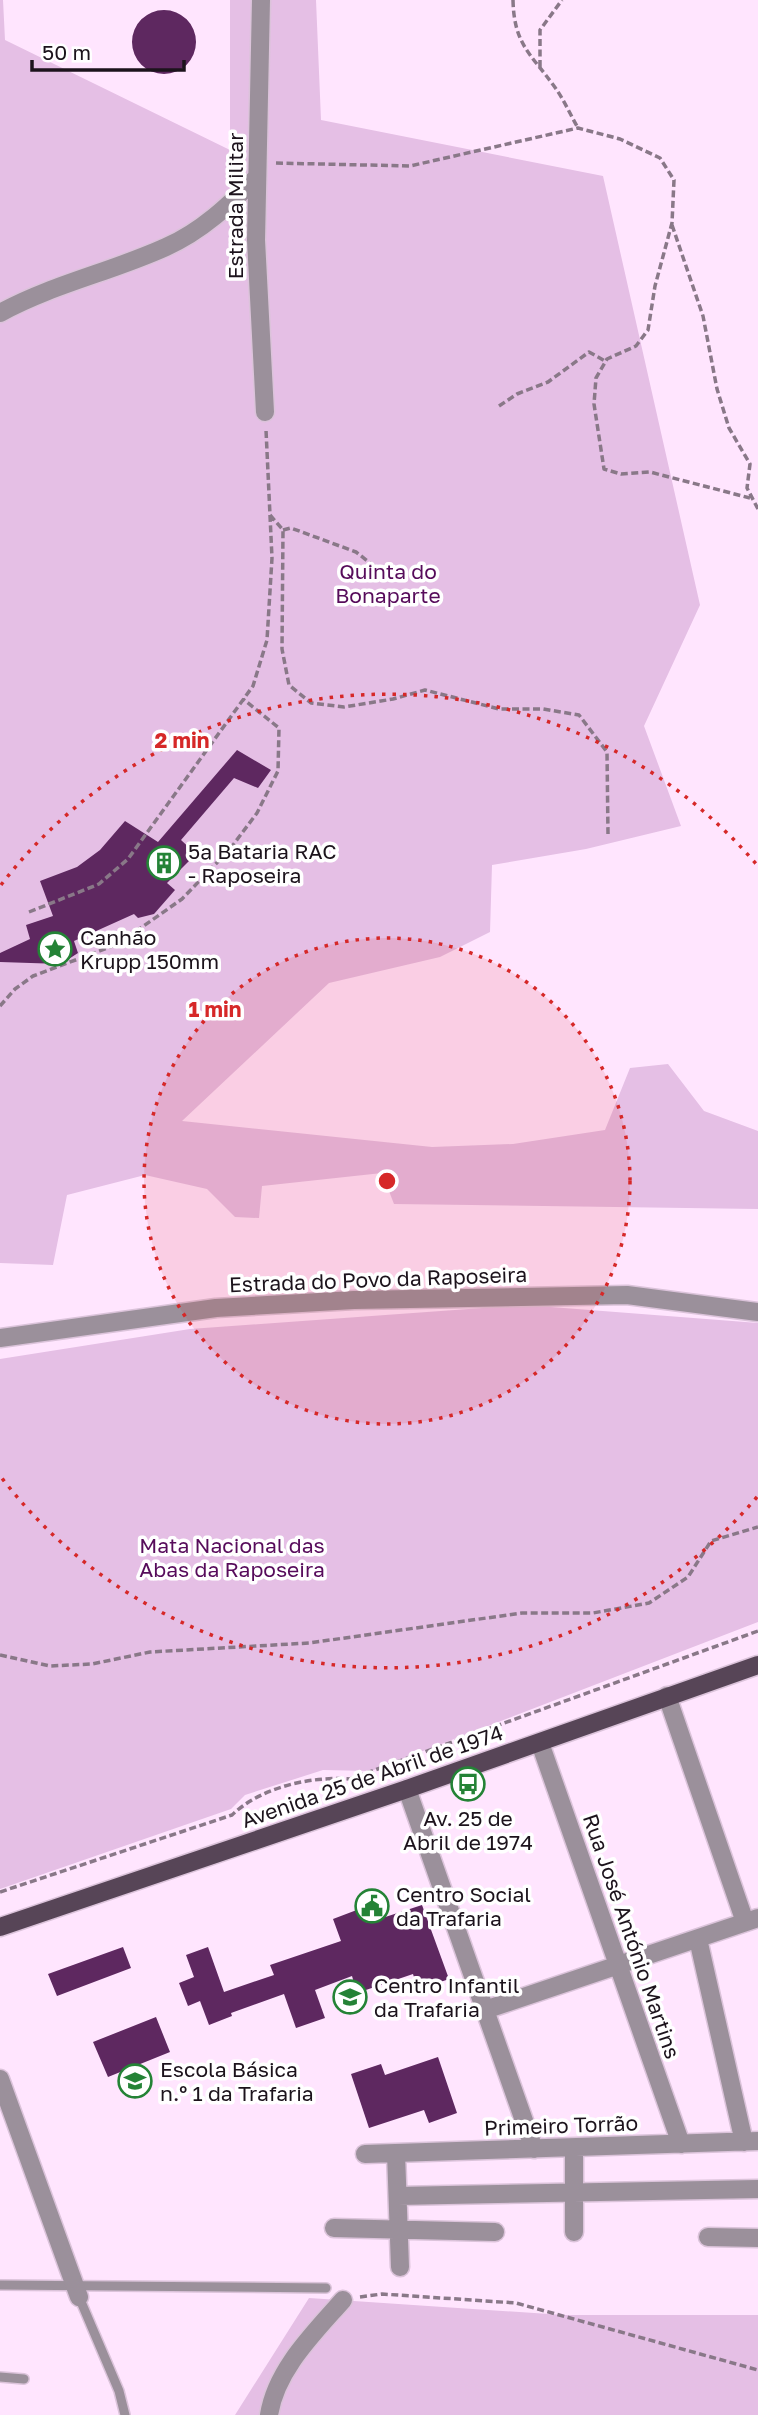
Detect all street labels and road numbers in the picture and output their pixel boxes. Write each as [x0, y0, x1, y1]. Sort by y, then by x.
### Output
street label: Estrada Militar [222, 133, 248, 279]
street label: Estrada do Povo da Raposeira [229, 1261, 527, 1297]
street label: Avenida 25 de Abril de 1974 [238, 1719, 506, 1833]
street label: Rua José António Martins [578, 1810, 686, 2062]
street label: Primeiro Torrão [484, 2109, 638, 2141]

